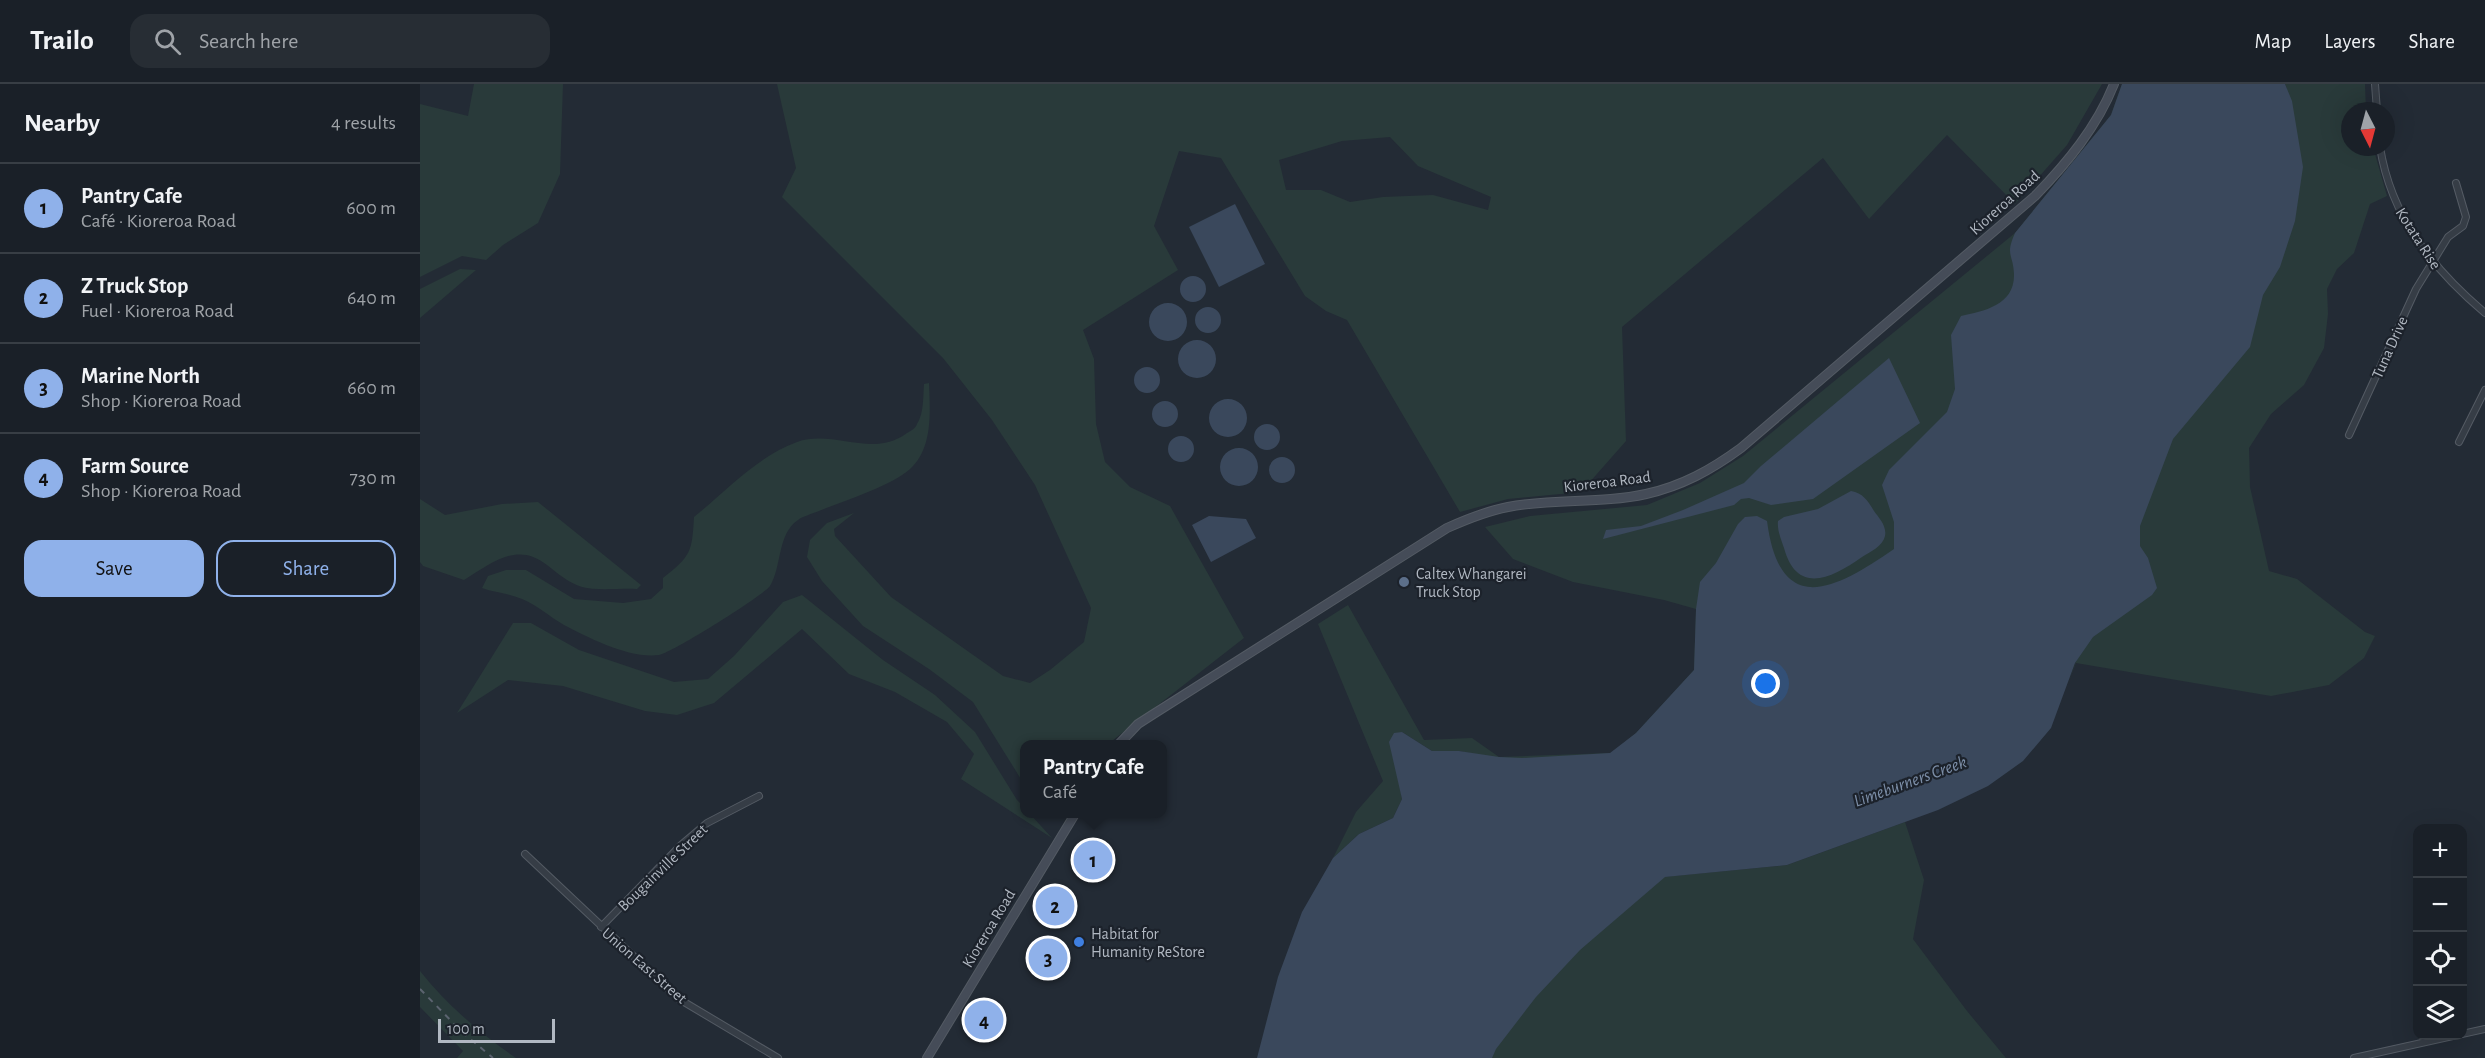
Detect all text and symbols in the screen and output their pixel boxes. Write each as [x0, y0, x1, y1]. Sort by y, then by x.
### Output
search box [130, 14, 550, 68]
icon: search [151, 25, 184, 58]
text: Trailo [30, 27, 94, 55]
text: Search here [199, 30, 298, 52]
text: Map [2255, 31, 2291, 52]
text: Layers [2324, 31, 2375, 52]
text: Share [2408, 31, 2455, 52]
north arrow [2341, 102, 2395, 156]
text: Nearby [24, 110, 100, 136]
text: 4 results [331, 113, 396, 133]
street label: Kioreroa Road [1967, 167, 2043, 238]
text: Pantry Cafe [81, 185, 182, 207]
text: 1 [40, 198, 47, 218]
text: 600 m [346, 198, 396, 218]
street label: Kotata Rise [2392, 205, 2444, 272]
text: Café · Kioreroa Road [81, 211, 236, 231]
text: Z Truck Stop [81, 275, 189, 297]
text: 2 [39, 288, 48, 308]
text: 640 m [347, 288, 396, 308]
text: Fuel · Kioreroa Road [81, 301, 234, 321]
street label: Tuna Drive [2369, 314, 2411, 381]
text: Marine North [81, 365, 200, 387]
text: 3 [39, 378, 48, 398]
text: 660 m [347, 378, 396, 398]
text: Shop · Kioreroa Road [81, 391, 241, 411]
text: Farm Source [81, 455, 189, 477]
text: 4 [38, 468, 49, 488]
text: 730 m [350, 468, 396, 488]
street label: Kioreroa Road [1563, 469, 1652, 495]
text: Shop · Kioreroa Road [81, 481, 241, 501]
button: Save [24, 540, 204, 597]
button: Share [216, 540, 396, 597]
place label: Caltex Whangarei Truck Stop [1416, 566, 1527, 600]
marker: Caltex Whangarei Truck Stop [1397, 575, 1411, 589]
your location [1751, 669, 1780, 698]
popup [1020, 740, 1167, 818]
water label: Limeburners Creek [1851, 753, 1969, 811]
text: Pantry Cafe [1043, 756, 1144, 778]
text: Café [1043, 782, 1077, 802]
street label: Bougainville Street [615, 821, 711, 914]
map controls [2413, 824, 2467, 1040]
button: + [2413, 824, 2467, 878]
pin: 1 [1074, 838, 1112, 882]
button: − [2413, 878, 2467, 932]
pin: 2 [1036, 884, 1074, 928]
street label: Kioreroa Road [959, 887, 1018, 970]
street label: Union East Street [599, 925, 690, 1007]
place label: Habitat for Humanity ReStore [1091, 926, 1205, 961]
button: locate [2413, 932, 2467, 986]
marker: Habitat for Humanity ReStore [1072, 935, 1086, 949]
pin: 3 [1028, 936, 1068, 980]
button: layers [2413, 986, 2467, 1040]
pin: 4 [964, 998, 1004, 1042]
scale bar [438, 1016, 555, 1044]
text: 100 m [447, 1021, 485, 1037]

